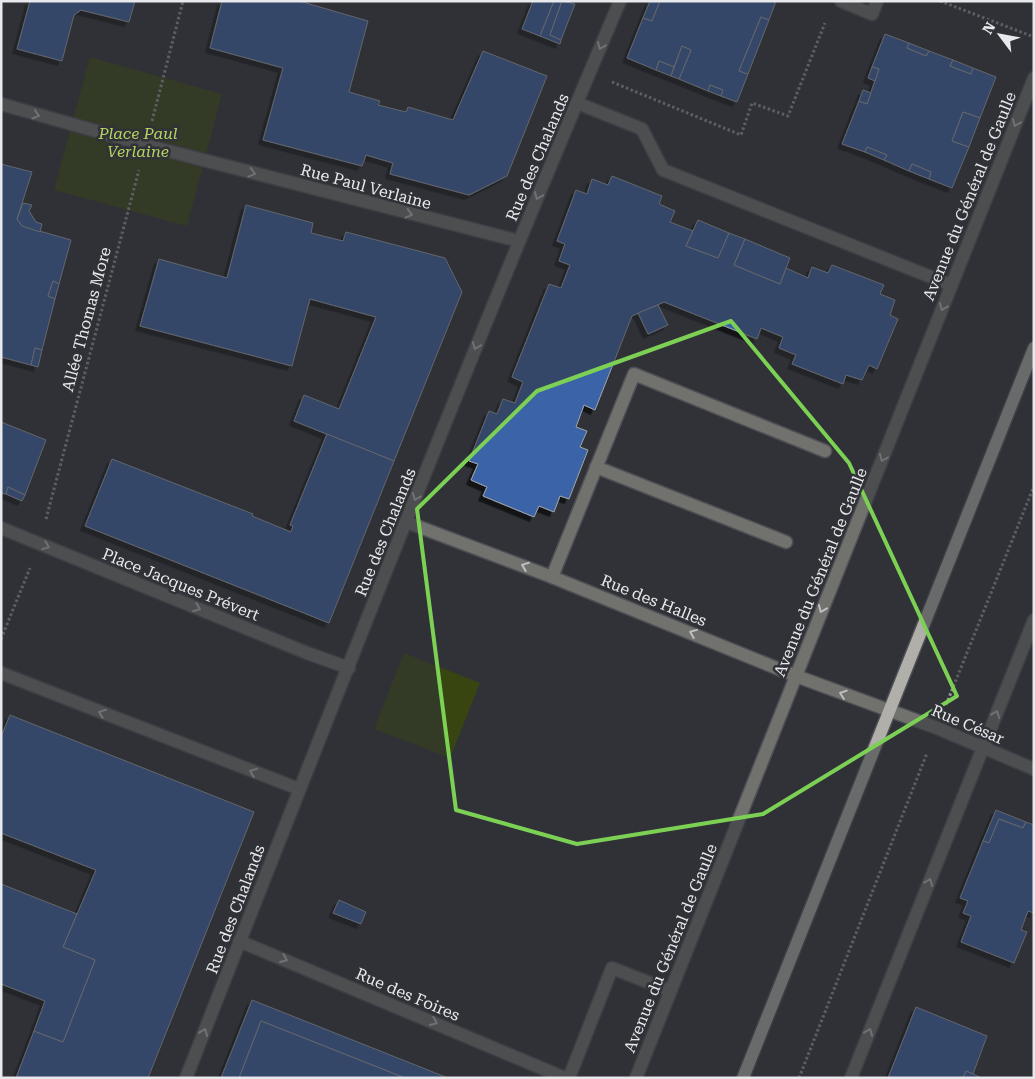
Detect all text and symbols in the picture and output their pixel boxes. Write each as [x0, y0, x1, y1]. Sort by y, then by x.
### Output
north arrow [975, 10, 1025, 60]
text: N [979, 19, 999, 37]
one-way arrow [596, 41, 607, 50]
street label: Avenue du Général de Gaulle [919, 89, 1020, 303]
street label: Rue des Chalands [502, 90, 573, 224]
one-way arrow [32, 109, 40, 119]
one-way arrow [1011, 118, 1022, 127]
park label: Place Paul Verlaine [97, 124, 178, 161]
street label: Rue Paul Verlaine [298, 160, 434, 213]
one-way arrow [247, 167, 256, 178]
one-way arrow [534, 191, 544, 200]
one-way arrow [405, 208, 413, 219]
street label: Allée Thomas More [58, 245, 115, 394]
one-way arrow [938, 302, 949, 311]
one-way arrow [472, 341, 483, 350]
one-way arrow [878, 453, 889, 462]
street label: Rue des Chalands [351, 465, 420, 599]
street label: Avenue du Général de Gaulle [770, 465, 871, 679]
one-way arrow [412, 492, 423, 501]
one-way arrow [42, 541, 50, 551]
street label: Place Jacques Prévert [99, 544, 262, 625]
one-way arrow [522, 562, 530, 572]
street label: Rue des Halles [598, 571, 710, 630]
one-way arrow [192, 602, 201, 612]
one-way arrow [818, 604, 829, 613]
one-way arrow [689, 629, 697, 639]
one-way arrow [840, 690, 848, 700]
street label: Rue César [929, 701, 1007, 748]
one-way arrow [98, 709, 107, 719]
one-way arrow [990, 710, 1000, 719]
one-way arrow [249, 768, 258, 778]
street label: Avenue du Général de Gaulle [620, 841, 721, 1055]
street label: Rue des Chalands [202, 842, 269, 976]
one-way arrow [923, 878, 933, 886]
one-way arrow [279, 952, 288, 963]
street label: Rue des Foires [353, 964, 463, 1025]
one-way arrow [429, 1016, 438, 1027]
one-way arrow [198, 1029, 208, 1037]
one-way arrow [863, 1029, 873, 1037]

